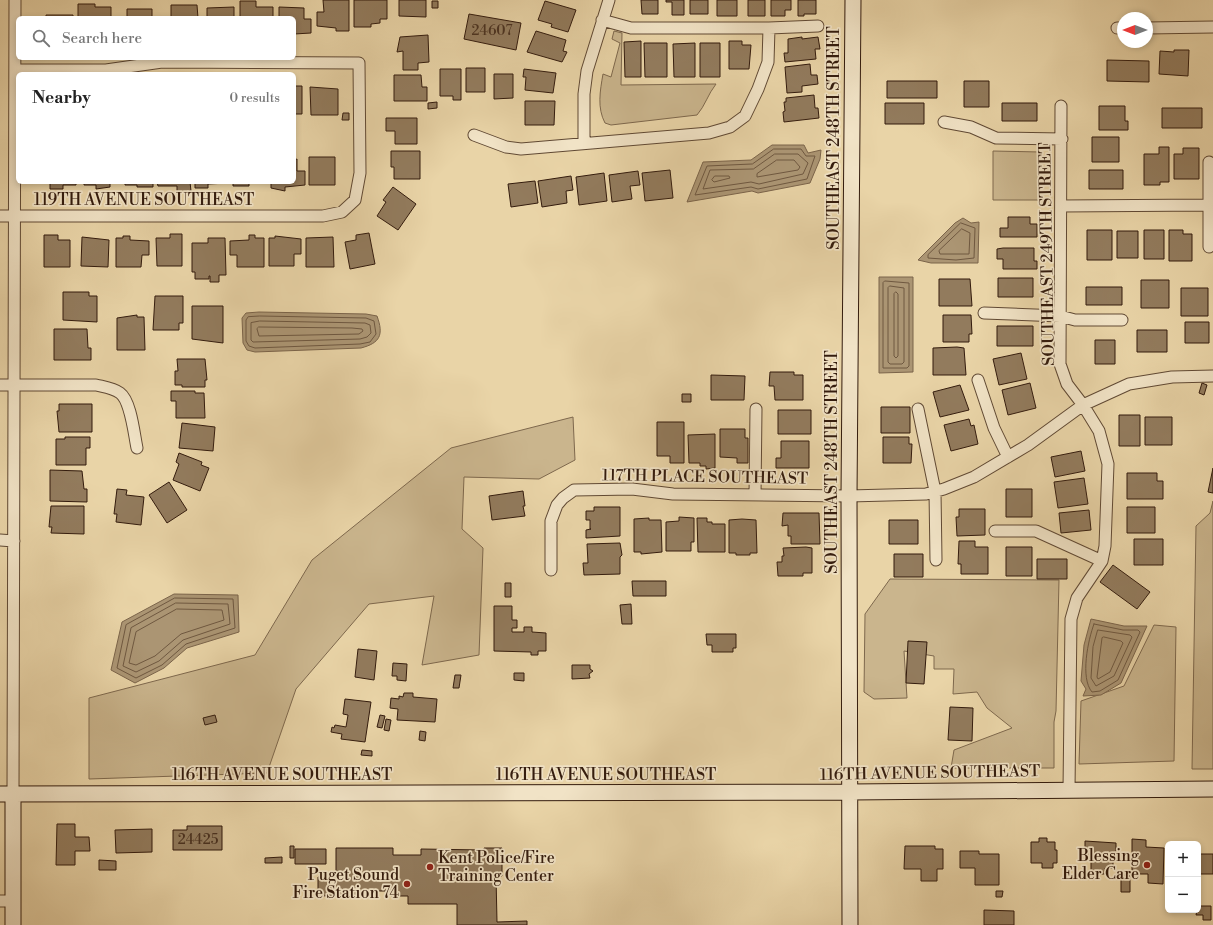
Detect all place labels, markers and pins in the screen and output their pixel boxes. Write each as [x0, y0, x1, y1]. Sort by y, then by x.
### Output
place label: Blessing Elder Care [1062, 846, 1140, 884]
place label: Kent Police/Fire Training Center [438, 848, 555, 886]
marker: Blessing Elder Care [1142, 860, 1152, 870]
marker: Kent Police/Fire Training Center [425, 862, 435, 872]
place label: Puget Sound Fire Station 74 [293, 865, 399, 903]
marker: Puget Sound Fire Station 74 [402, 879, 412, 889]

